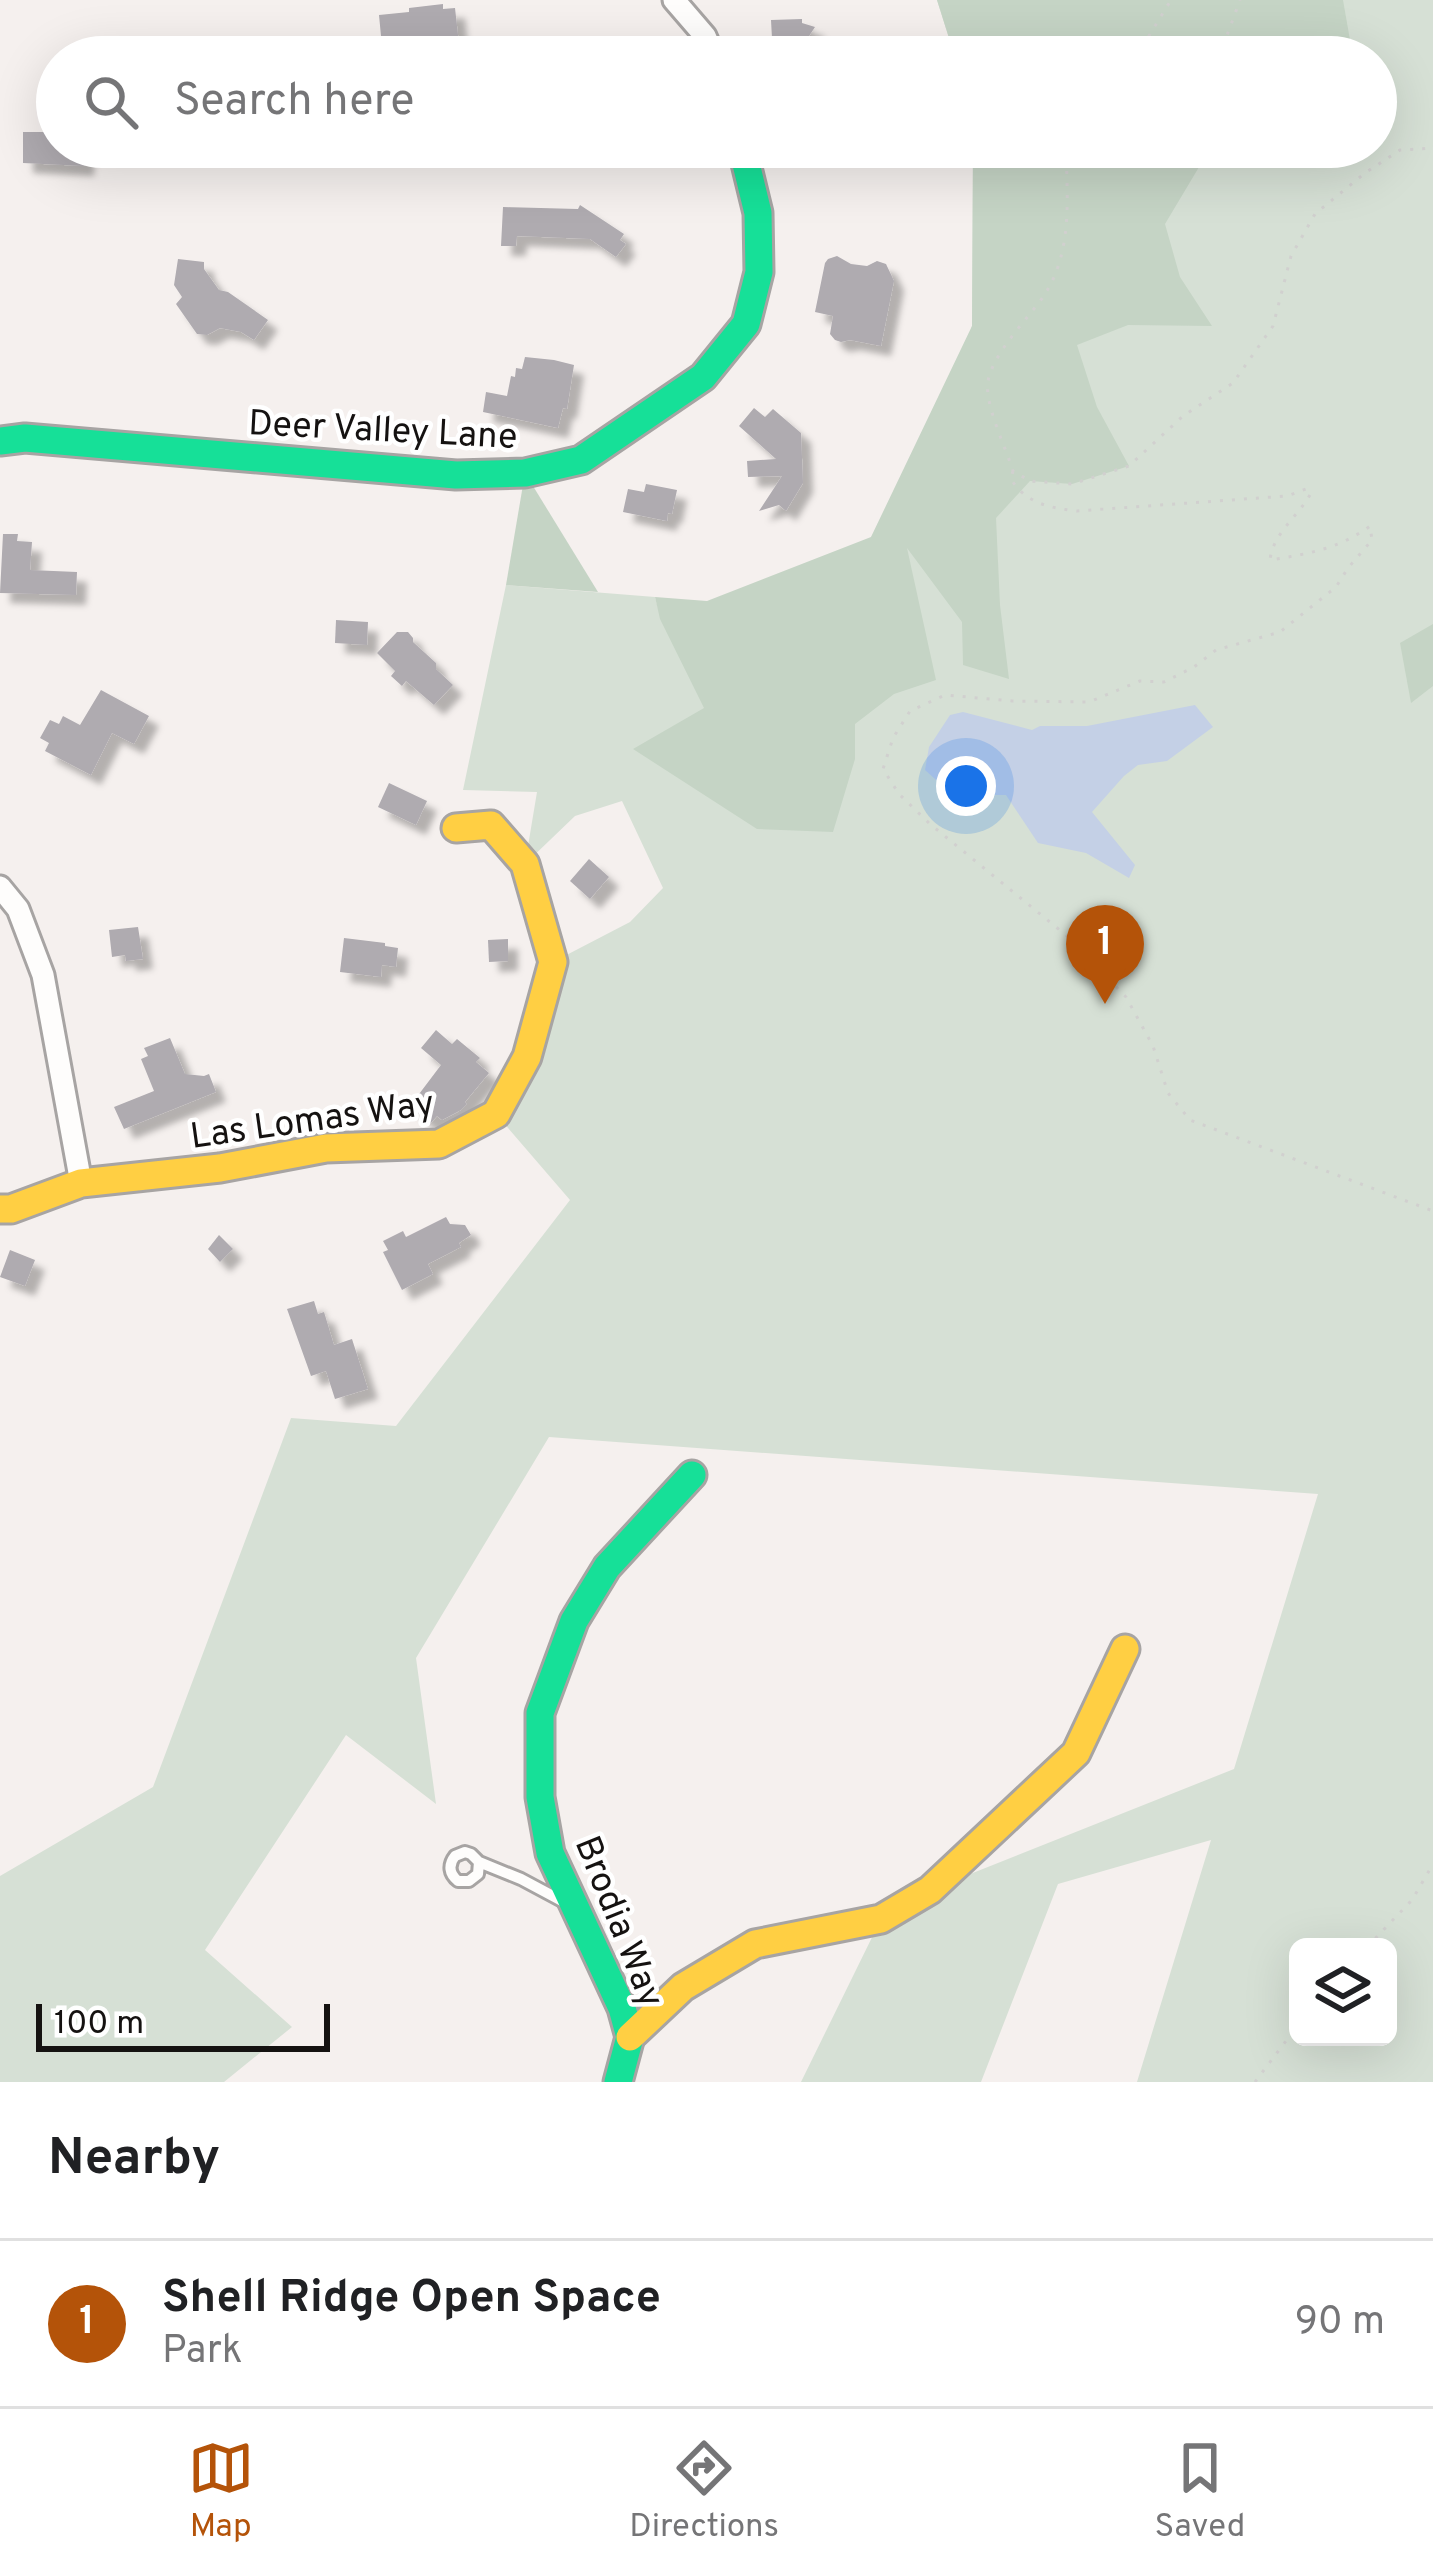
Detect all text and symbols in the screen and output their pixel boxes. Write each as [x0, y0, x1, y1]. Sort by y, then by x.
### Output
search box [36, 36, 1397, 168]
icon: search [78, 69, 144, 135]
text: Search here [174, 74, 414, 131]
street label: Deer Valley Lane [247, 402, 519, 462]
your location [936, 756, 996, 816]
pin: 1 [1066, 905, 1144, 1004]
street label: Las Lomas Way [188, 1082, 438, 1162]
street label: Brodia Way [562, 1830, 672, 2015]
map controls [1289, 1938, 1397, 2046]
button: layers [1289, 1938, 1397, 2046]
scale bar [36, 1998, 330, 2051]
text: 100 m [54, 2004, 144, 2046]
text: Nearby [48, 2128, 220, 2193]
text: Shell Ridge Open Space [162, 2271, 661, 2328]
text: 1 [79, 2299, 95, 2348]
text: 90 m [1295, 2299, 1385, 2348]
text: Park [162, 2328, 243, 2377]
tab: Map [188, 2435, 254, 2549]
tab: Directions [629, 2435, 779, 2549]
tab: Saved [1155, 2435, 1245, 2549]

